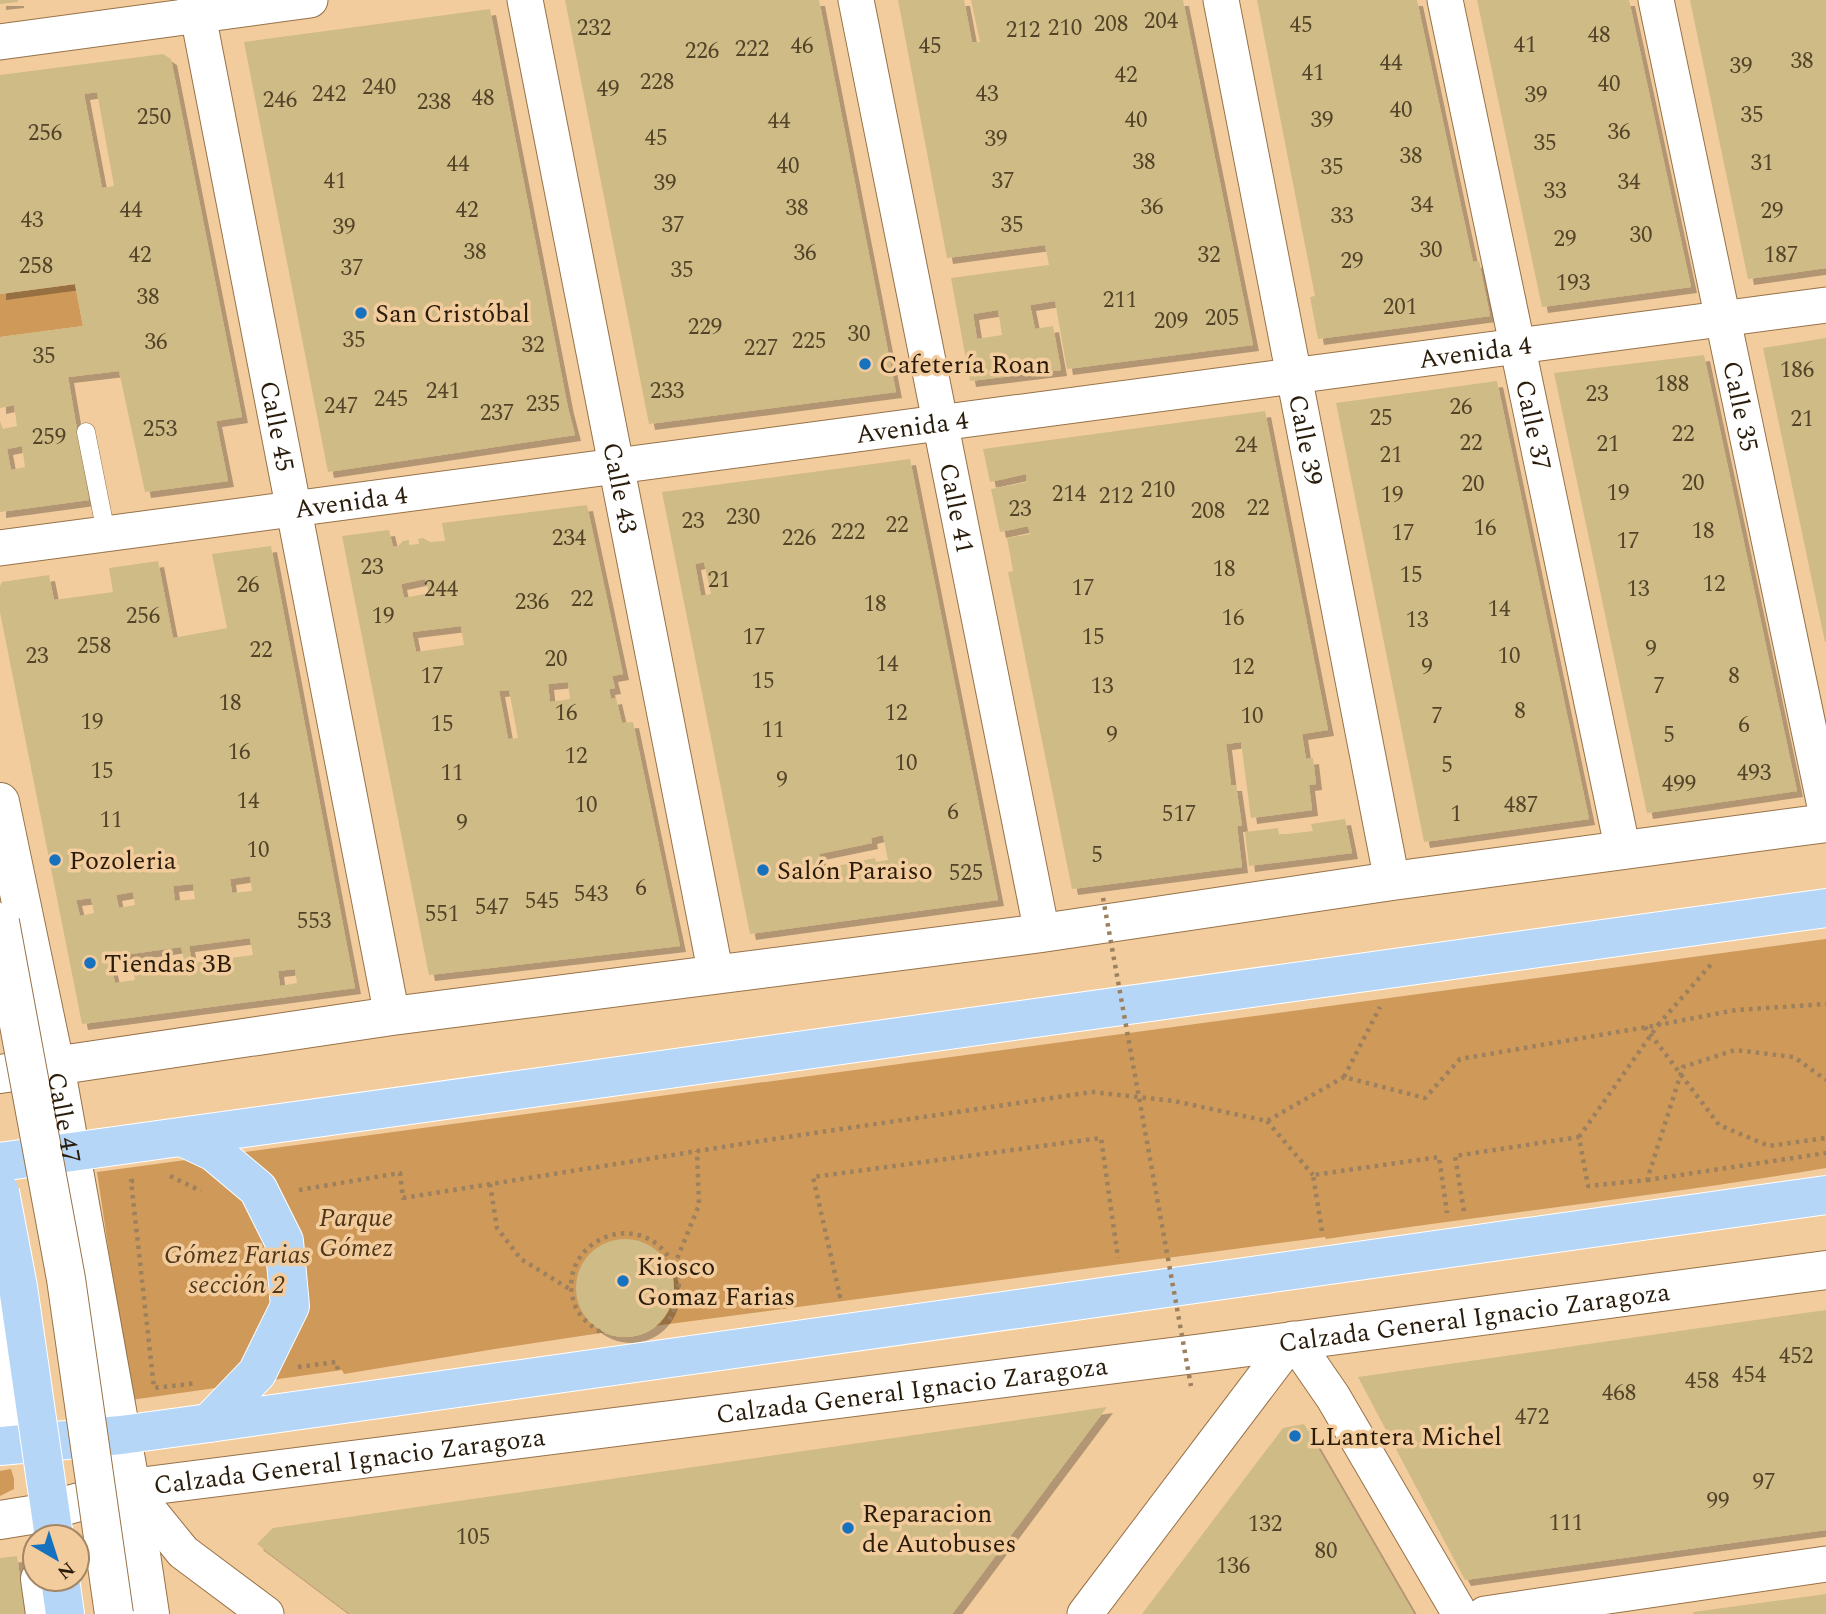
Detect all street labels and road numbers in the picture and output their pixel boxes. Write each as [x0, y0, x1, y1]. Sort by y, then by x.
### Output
street label: Avenida 4 [1416, 325, 1534, 380]
street label: Calle 35 [1711, 357, 1769, 455]
street label: Calle 37 [1504, 376, 1562, 474]
street label: Calle 45 [248, 377, 305, 475]
street label: Calle 39 [1277, 391, 1334, 489]
street label: Avenida 4 [853, 400, 971, 455]
street label: Calle 43 [591, 439, 648, 537]
street label: Calle 41 [928, 459, 985, 557]
street label: Avenida 4 [292, 475, 410, 530]
street label: Calle 47 [36, 1069, 91, 1166]
street label: Calzada General Ignacio Zaragoza [1276, 1272, 1673, 1364]
street label: Calzada General Ignacio Zaragoza [714, 1346, 1110, 1435]
street label: Calzada General Ignacio Zaragoza [151, 1417, 548, 1506]

